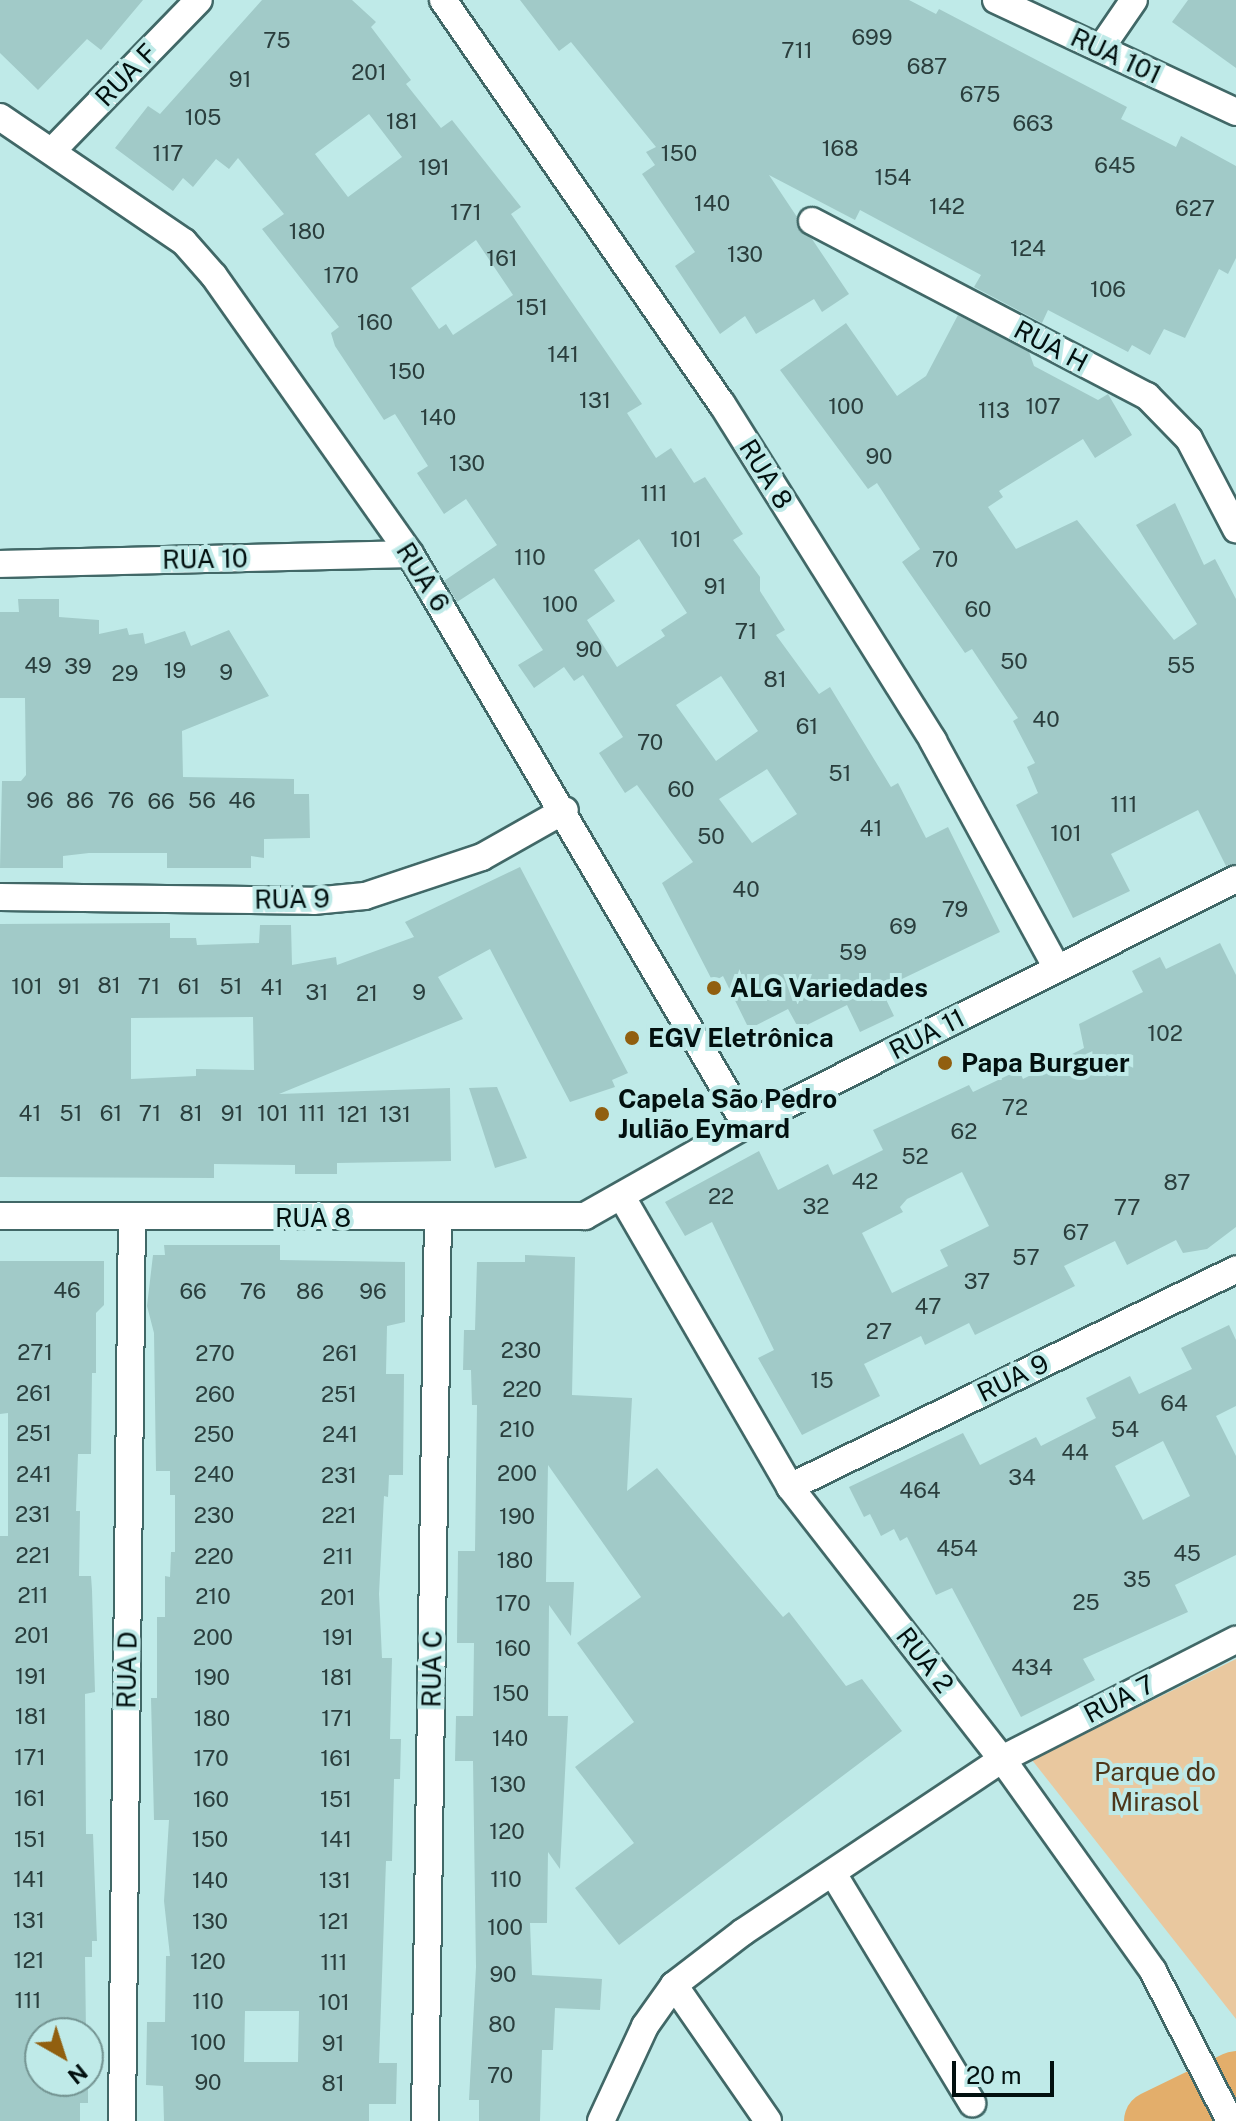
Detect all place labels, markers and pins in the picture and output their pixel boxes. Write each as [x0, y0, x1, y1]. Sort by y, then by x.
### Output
place label: ALG Variedades [730, 972, 928, 1004]
marker: ALG Variedades [705, 979, 723, 997]
place label: EGV Eletrônica [648, 1022, 834, 1054]
marker: EGV Eletrônica [623, 1029, 641, 1047]
place label: Papa Burguer [961, 1047, 1130, 1079]
marker: Papa Burguer [936, 1054, 954, 1072]
place label: Capela São Pedro Julião Eymard [618, 1083, 837, 1144]
marker: Capela São Pedro Julião Eymard [593, 1105, 611, 1123]

